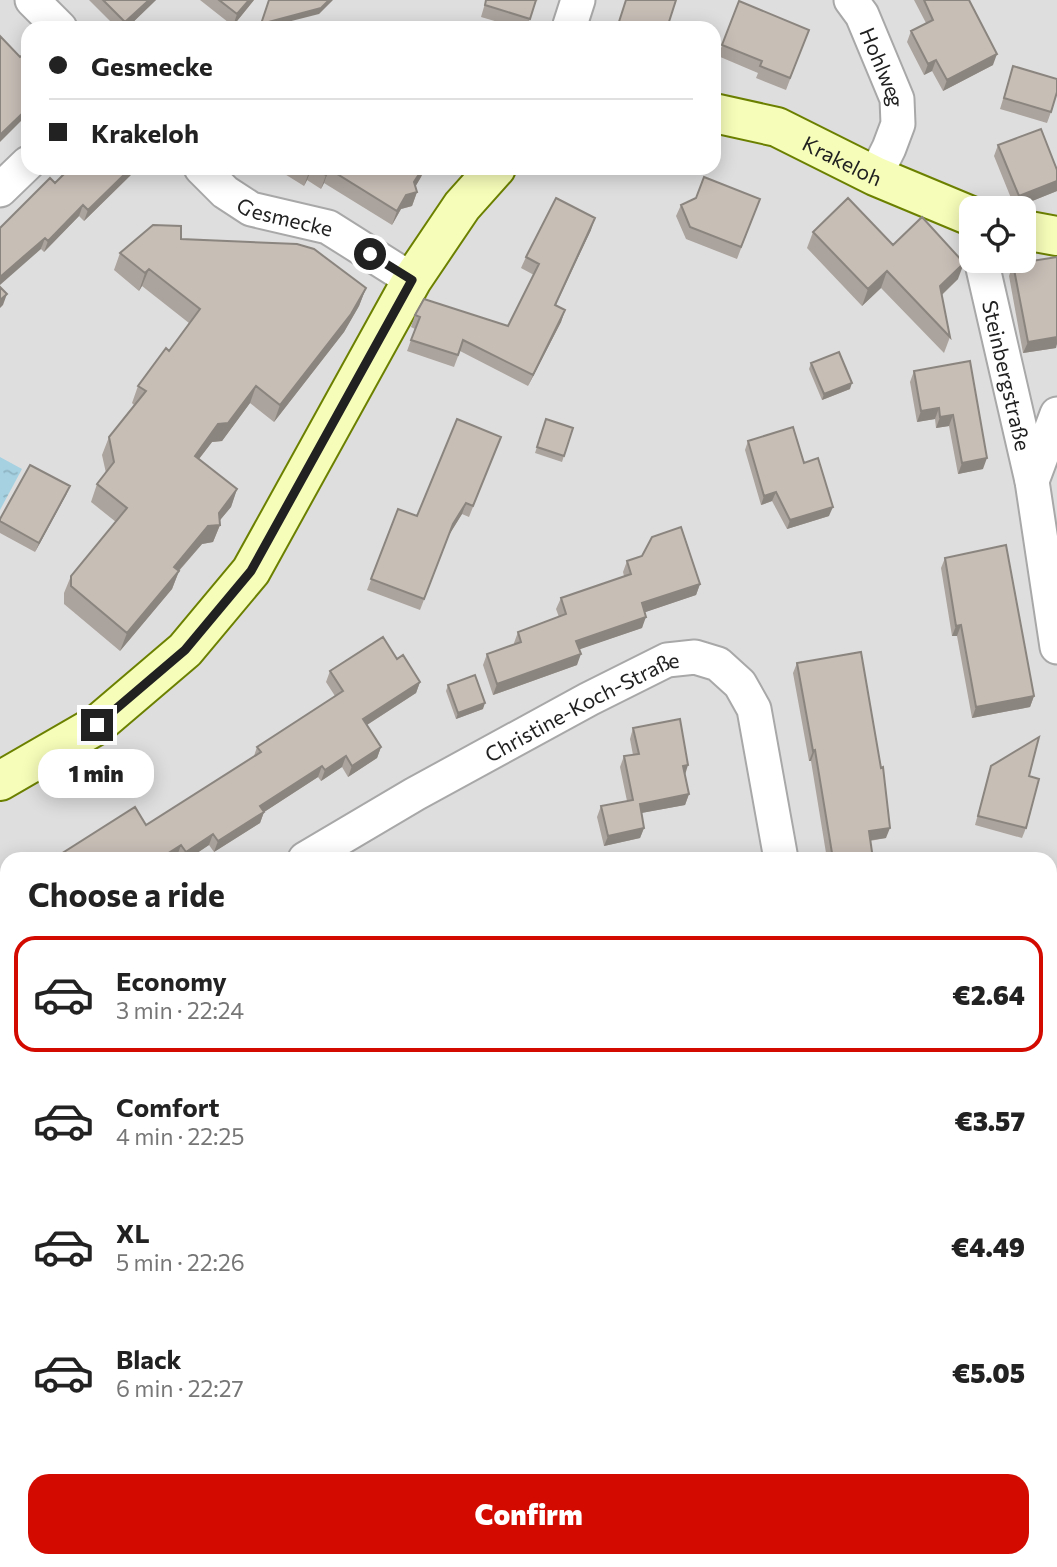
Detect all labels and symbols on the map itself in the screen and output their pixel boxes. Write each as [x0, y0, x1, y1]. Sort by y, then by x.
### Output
street label: Hohlweg [856, 23, 910, 107]
street label: Krakeloh [799, 130, 886, 190]
street label: Gesmecke [233, 191, 336, 240]
route start [354, 238, 386, 270]
street label: Steinbergstraße [978, 298, 1037, 453]
street label: Christine-Koch-Straße [480, 646, 680, 766]
route end [81, 709, 113, 741]
callout: 1 min [39, 750, 155, 798]

